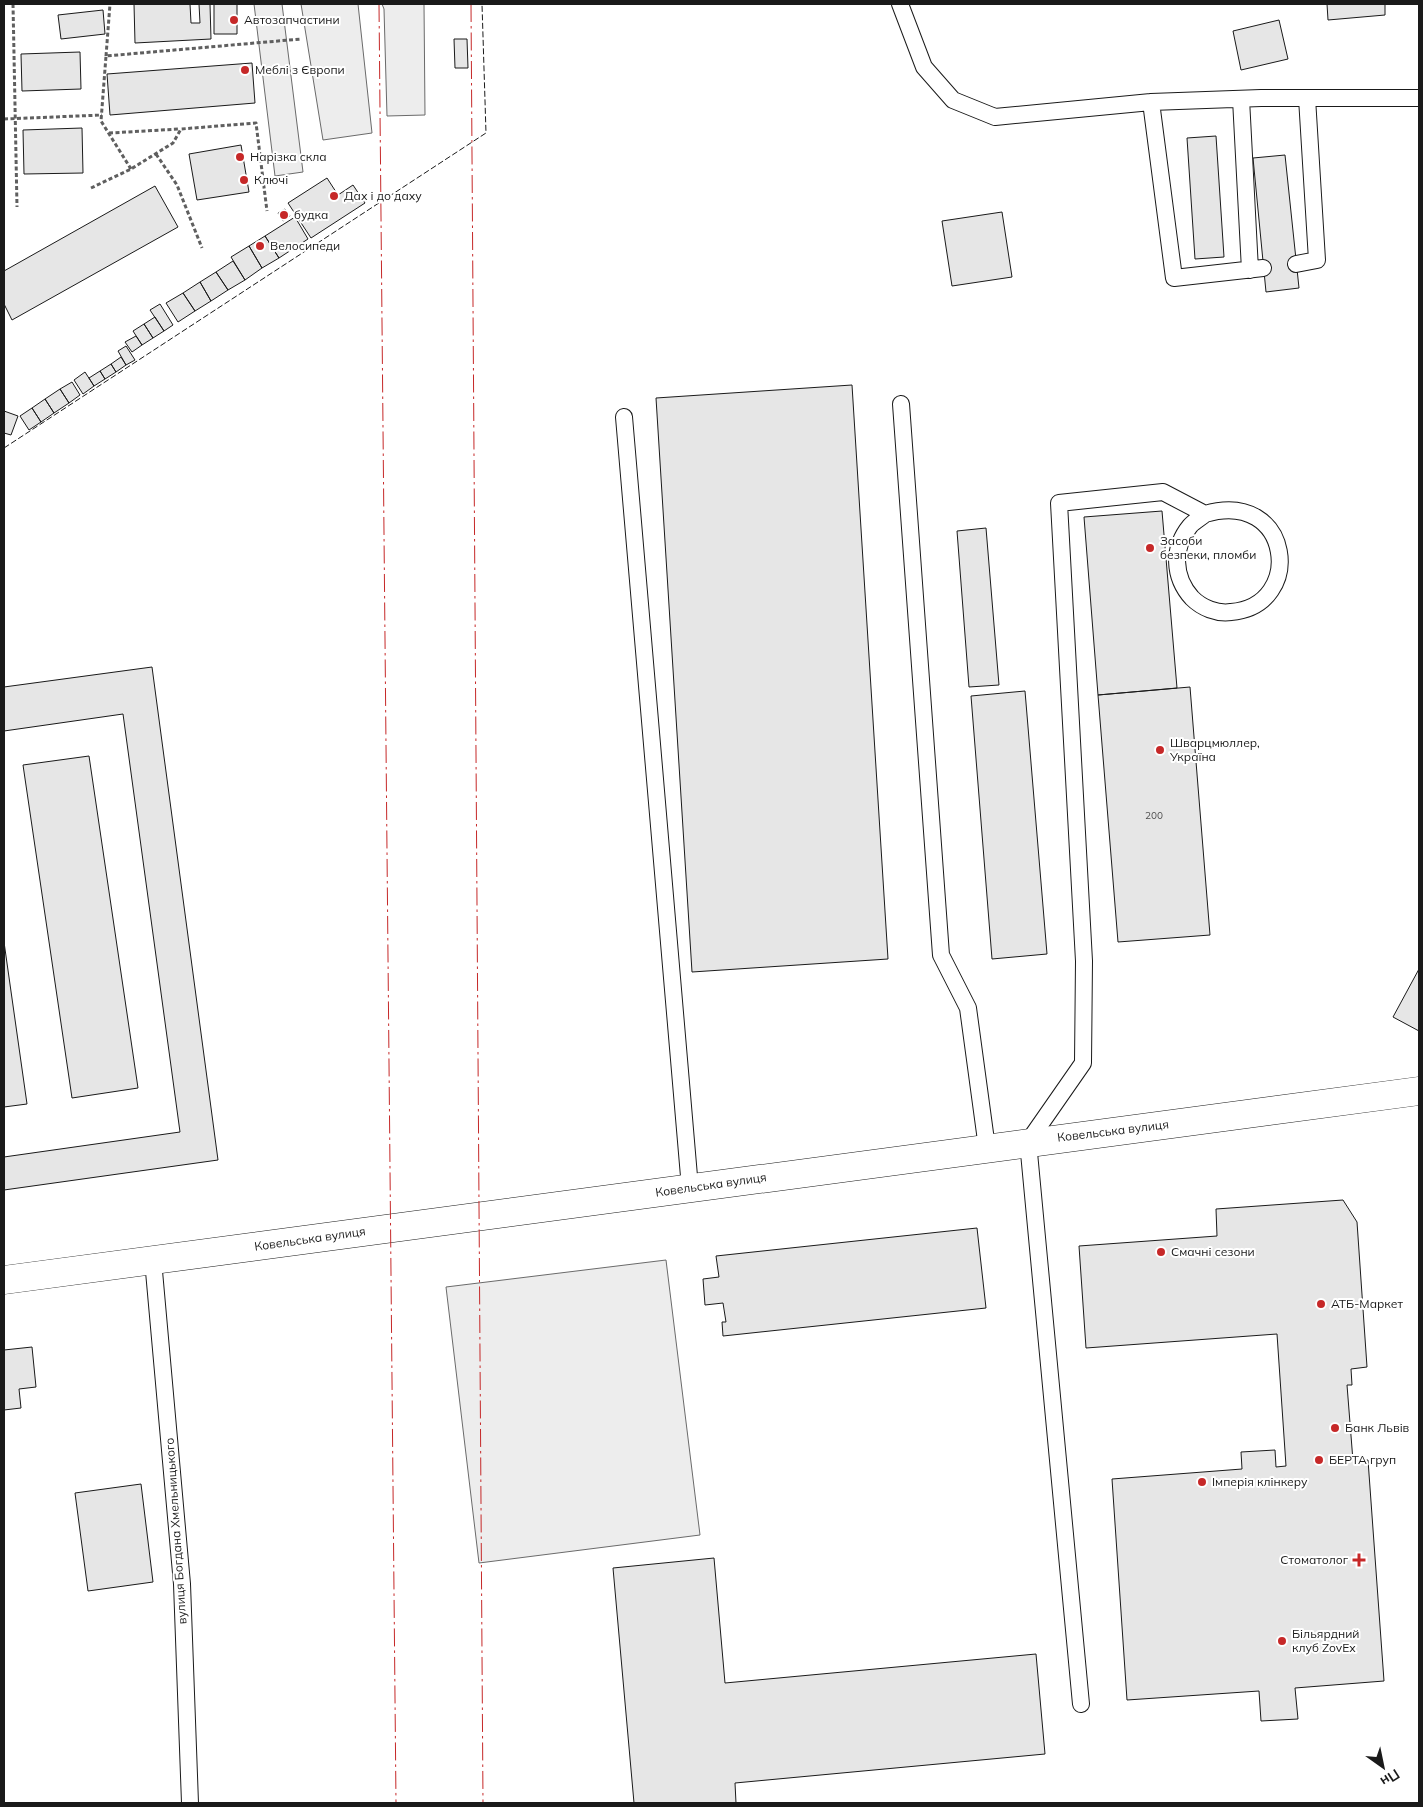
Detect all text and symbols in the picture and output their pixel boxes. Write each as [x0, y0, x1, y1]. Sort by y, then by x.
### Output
place label: Автозапчастини [244, 12, 340, 27]
marker: Автозапчастини [228, 14, 240, 26]
place label: Меблі з Європи [255, 62, 345, 77]
marker: Меблі з Європи [239, 64, 251, 76]
place label: Нарізка скла [250, 149, 327, 164]
marker: Нарізка скла [234, 151, 246, 163]
place label: Ключі [254, 172, 288, 187]
marker: Ключі [238, 174, 250, 186]
place label: Дах і до даху [344, 188, 422, 203]
marker: Дах і до даху [328, 190, 340, 202]
place label: будка [294, 207, 328, 222]
marker: будка [278, 209, 290, 221]
place label: Велосипеди [270, 238, 340, 253]
marker: Велосипеди [254, 240, 266, 252]
place label: Засоби безпеки, пломби [1160, 533, 1256, 562]
marker: Засоби безпеки, пломби [1144, 542, 1156, 554]
place label: Шварцмюллер, Україна [1169, 735, 1260, 764]
marker: Шварцмюллер, Україна [1154, 744, 1166, 756]
house number: 200 [1145, 809, 1163, 822]
street label: Ковельська вулиця [1056, 1116, 1170, 1145]
street label: Ковельська вулиця [654, 1169, 768, 1200]
street label: Ковельська вулиця [253, 1223, 367, 1254]
place label: Смачні сезони [1171, 1244, 1255, 1259]
marker: Смачні сезони [1155, 1246, 1167, 1258]
place label: АТБ-Маркет [1331, 1296, 1403, 1311]
marker: АТБ-Маркет [1315, 1298, 1327, 1310]
place label: Банк Львів [1345, 1420, 1410, 1435]
marker: Банк Львів [1329, 1422, 1341, 1434]
street label: вулиця Богдана Хмельницького [161, 1437, 190, 1625]
place label: БЕРТА груп [1329, 1452, 1396, 1467]
marker: БЕРТА груп [1313, 1454, 1325, 1466]
place label: Імперія клінкеру [1212, 1474, 1308, 1489]
marker: Імперія клінкеру [1196, 1476, 1208, 1488]
place label: Стоматолог [1280, 1552, 1349, 1567]
marker: Стоматолог [1352, 1553, 1366, 1567]
place label: Більярдний клуб ZovEx [1292, 1626, 1360, 1655]
marker: Більярдний клуб ZovEx [1276, 1635, 1288, 1647]
north arrow [1358, 1742, 1408, 1792]
text: Пн [1377, 1765, 1403, 1791]

